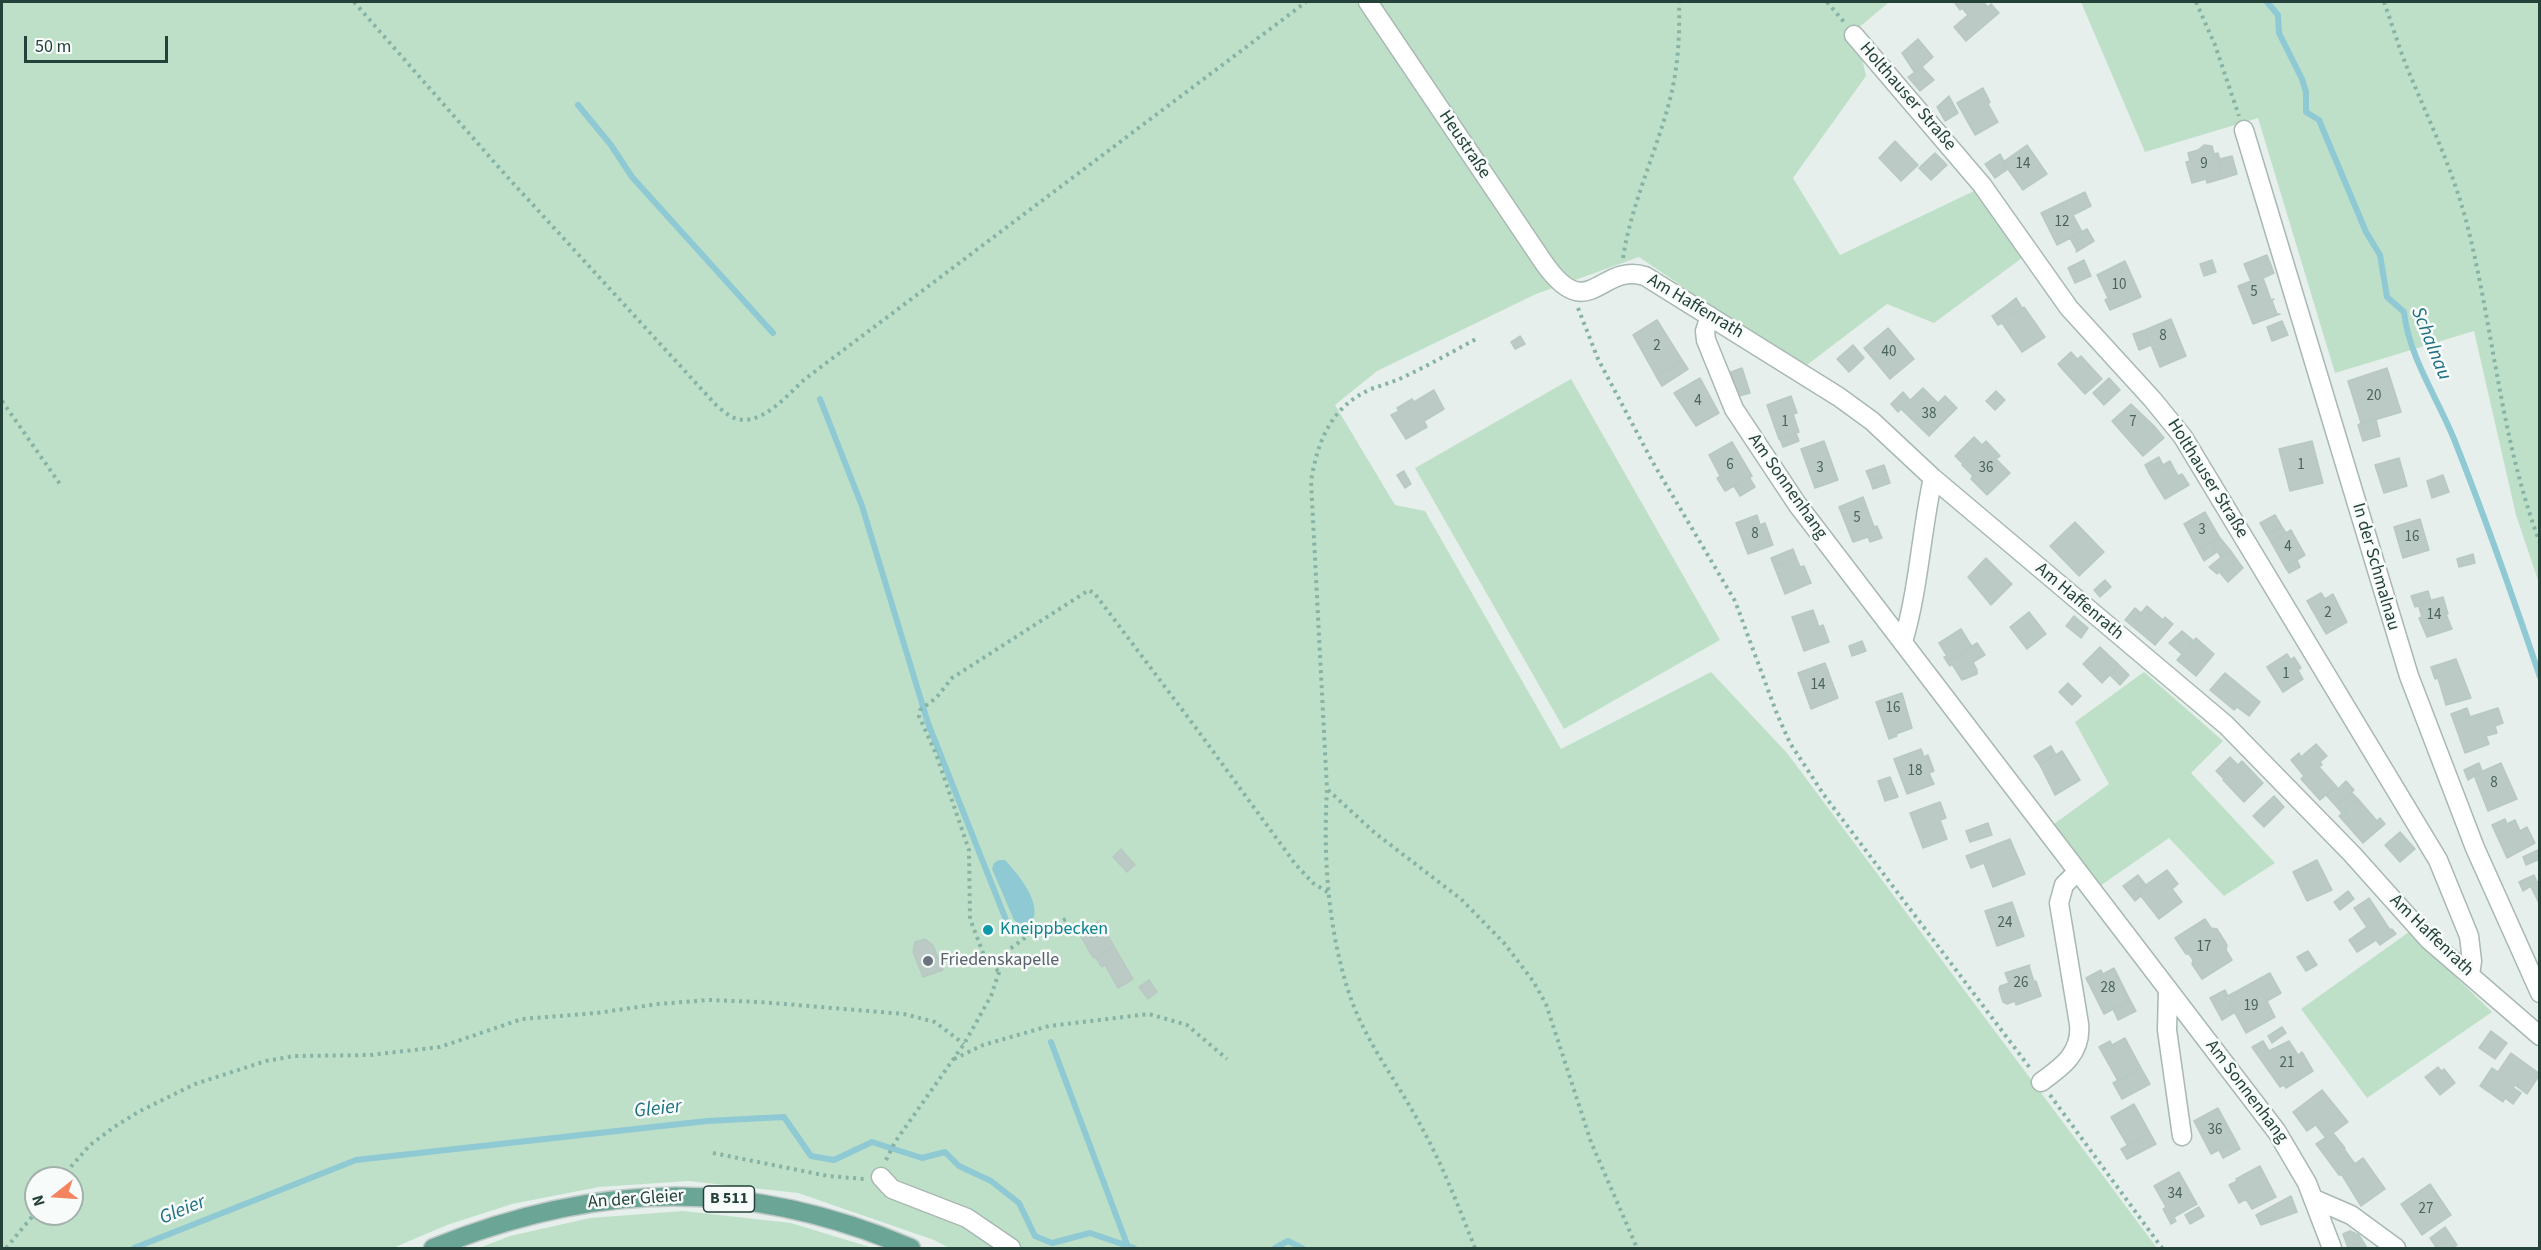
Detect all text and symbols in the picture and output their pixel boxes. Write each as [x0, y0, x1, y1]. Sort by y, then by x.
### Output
scale bar [27, 24, 171, 62]
text: 50 m [35, 34, 71, 59]
street label: Holthauser Straße [1854, 38, 1960, 156]
street label: Heustraße [1433, 107, 1495, 183]
house number: 14 [2016, 156, 2030, 174]
house number: 9 [2200, 156, 2208, 174]
house number: 12 [2055, 214, 2069, 232]
street label: Am Haffenrath [1643, 270, 1747, 344]
house number: 10 [2112, 277, 2126, 295]
house number: 5 [2250, 284, 2258, 302]
water label: Schalnau [2405, 304, 2455, 384]
house number: 8 [2159, 328, 2167, 346]
house number: 2 [1653, 338, 1661, 356]
house number: 40 [1882, 344, 1896, 362]
house number: 20 [2367, 388, 2381, 406]
house number: 4 [1694, 393, 1702, 411]
house number: 38 [1922, 406, 1936, 424]
house number: 1 [1781, 414, 1789, 432]
house number: 7 [2129, 414, 2137, 432]
street label: Holthauser Straße [2162, 415, 2252, 543]
street label: Am Sonnenhang [1743, 430, 1831, 544]
house number: 6 [1726, 457, 1734, 475]
house number: 1 [2297, 457, 2305, 475]
house number: 3 [1816, 460, 1824, 478]
house number: 36 [1979, 460, 1993, 478]
street label: In der Schmalnau [2346, 501, 2404, 633]
house number: 5 [1853, 510, 1861, 528]
house number: 3 [2198, 522, 2206, 540]
house number: 8 [1751, 526, 1759, 544]
house number: 16 [2405, 529, 2419, 547]
house number: 4 [2284, 539, 2292, 557]
street label: Am Haffenrath [2030, 559, 2128, 645]
house number: 2 [2324, 605, 2332, 623]
house number: 14 [2427, 607, 2441, 625]
house number: 1 [2282, 666, 2290, 684]
house number: 14 [1811, 677, 1825, 695]
house number: 16 [1886, 700, 1900, 718]
house number: 18 [1908, 763, 1922, 781]
house number: 8 [2490, 775, 2498, 793]
street label: Am Haffenrath [2384, 891, 2478, 981]
house number: 24 [1998, 915, 2012, 933]
place label: Kneippbecken [1000, 919, 1108, 941]
marker: Kneippbecken [981, 923, 995, 937]
house number: 17 [2197, 939, 2211, 957]
place label: Friedenskapelle [940, 950, 1059, 972]
marker: Friedenskapelle [921, 954, 935, 968]
house number: 26 [2014, 975, 2028, 993]
house number: 28 [2101, 980, 2115, 998]
house number: 19 [2244, 998, 2258, 1016]
street label: Am Sonnenhang [2200, 1036, 2292, 1148]
house number: 21 [2280, 1055, 2294, 1073]
water label: Gleier [633, 1096, 683, 1124]
house number: 36 [2208, 1122, 2222, 1140]
north arrow [24, 1166, 84, 1226]
street label: An der Gleier [587, 1186, 685, 1214]
road number: B 511 [704, 1186, 754, 1212]
house number: 34 [2168, 1186, 2182, 1204]
water label: Gleier [156, 1191, 210, 1231]
text: N [27, 1192, 51, 1209]
house number: 27 [2419, 1201, 2433, 1219]

